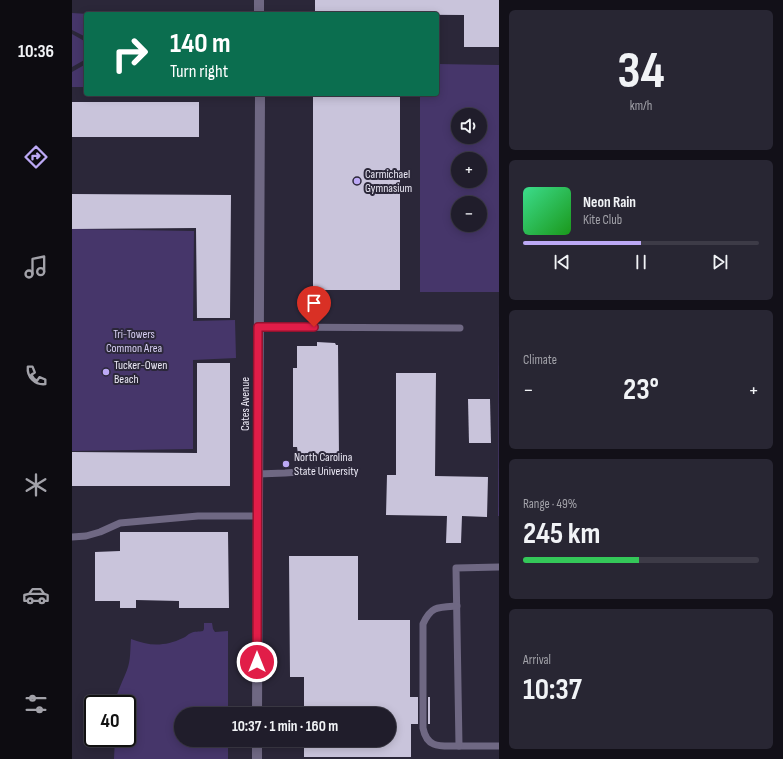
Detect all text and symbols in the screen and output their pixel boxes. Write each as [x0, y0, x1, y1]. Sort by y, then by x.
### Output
text: 140 m [170, 27, 231, 60]
icon: right [104, 28, 156, 80]
text: 34 [617, 40, 665, 103]
text: 10:36 [18, 41, 54, 62]
text: Turn right [170, 61, 228, 82]
text: km/h [630, 98, 652, 114]
map controls [451, 108, 487, 232]
button: sound [451, 108, 487, 144]
icon: directions [22, 143, 50, 171]
button: + [451, 152, 487, 188]
place label: Carmichael Gymnasium [365, 167, 412, 196]
marker: Carmichael Gymnasium [352, 176, 362, 186]
text: Neon Rain [583, 193, 636, 212]
button: − [451, 196, 487, 232]
text: Kite Club [583, 212, 622, 228]
icon: previous [551, 251, 573, 273]
icon: pause [630, 251, 652, 273]
icon: next [709, 251, 731, 273]
icon: music [22, 253, 50, 281]
pin [297, 286, 331, 327]
icon: arrive [303, 292, 325, 314]
park label: Tri-Towers Common Area [106, 327, 162, 356]
text: Climate [523, 352, 557, 368]
place label: Tucker-Owen Beach [114, 358, 167, 387]
icon: phone [22, 362, 50, 390]
marker: Tucker-Owen Beach [101, 367, 111, 377]
text: 23° [623, 372, 659, 408]
street label: Cates Avenue [238, 377, 253, 431]
text: − [523, 377, 534, 404]
text: + [748, 377, 759, 404]
place label: North Carolina State University [294, 450, 359, 479]
marker: North Carolina State University [281, 459, 291, 469]
icon: climate [22, 471, 50, 499]
text: Range · 49% [523, 496, 577, 512]
text: 245 km [523, 516, 600, 552]
icon: car [22, 581, 50, 609]
position arrow [236, 641, 278, 683]
text: Arrival [523, 652, 551, 668]
text: 10:37 [523, 672, 582, 708]
icon: filters [22, 690, 50, 718]
speed limit sign: 40 [84, 695, 136, 747]
text: 10:37 · 1 min · 160 m [232, 717, 338, 736]

